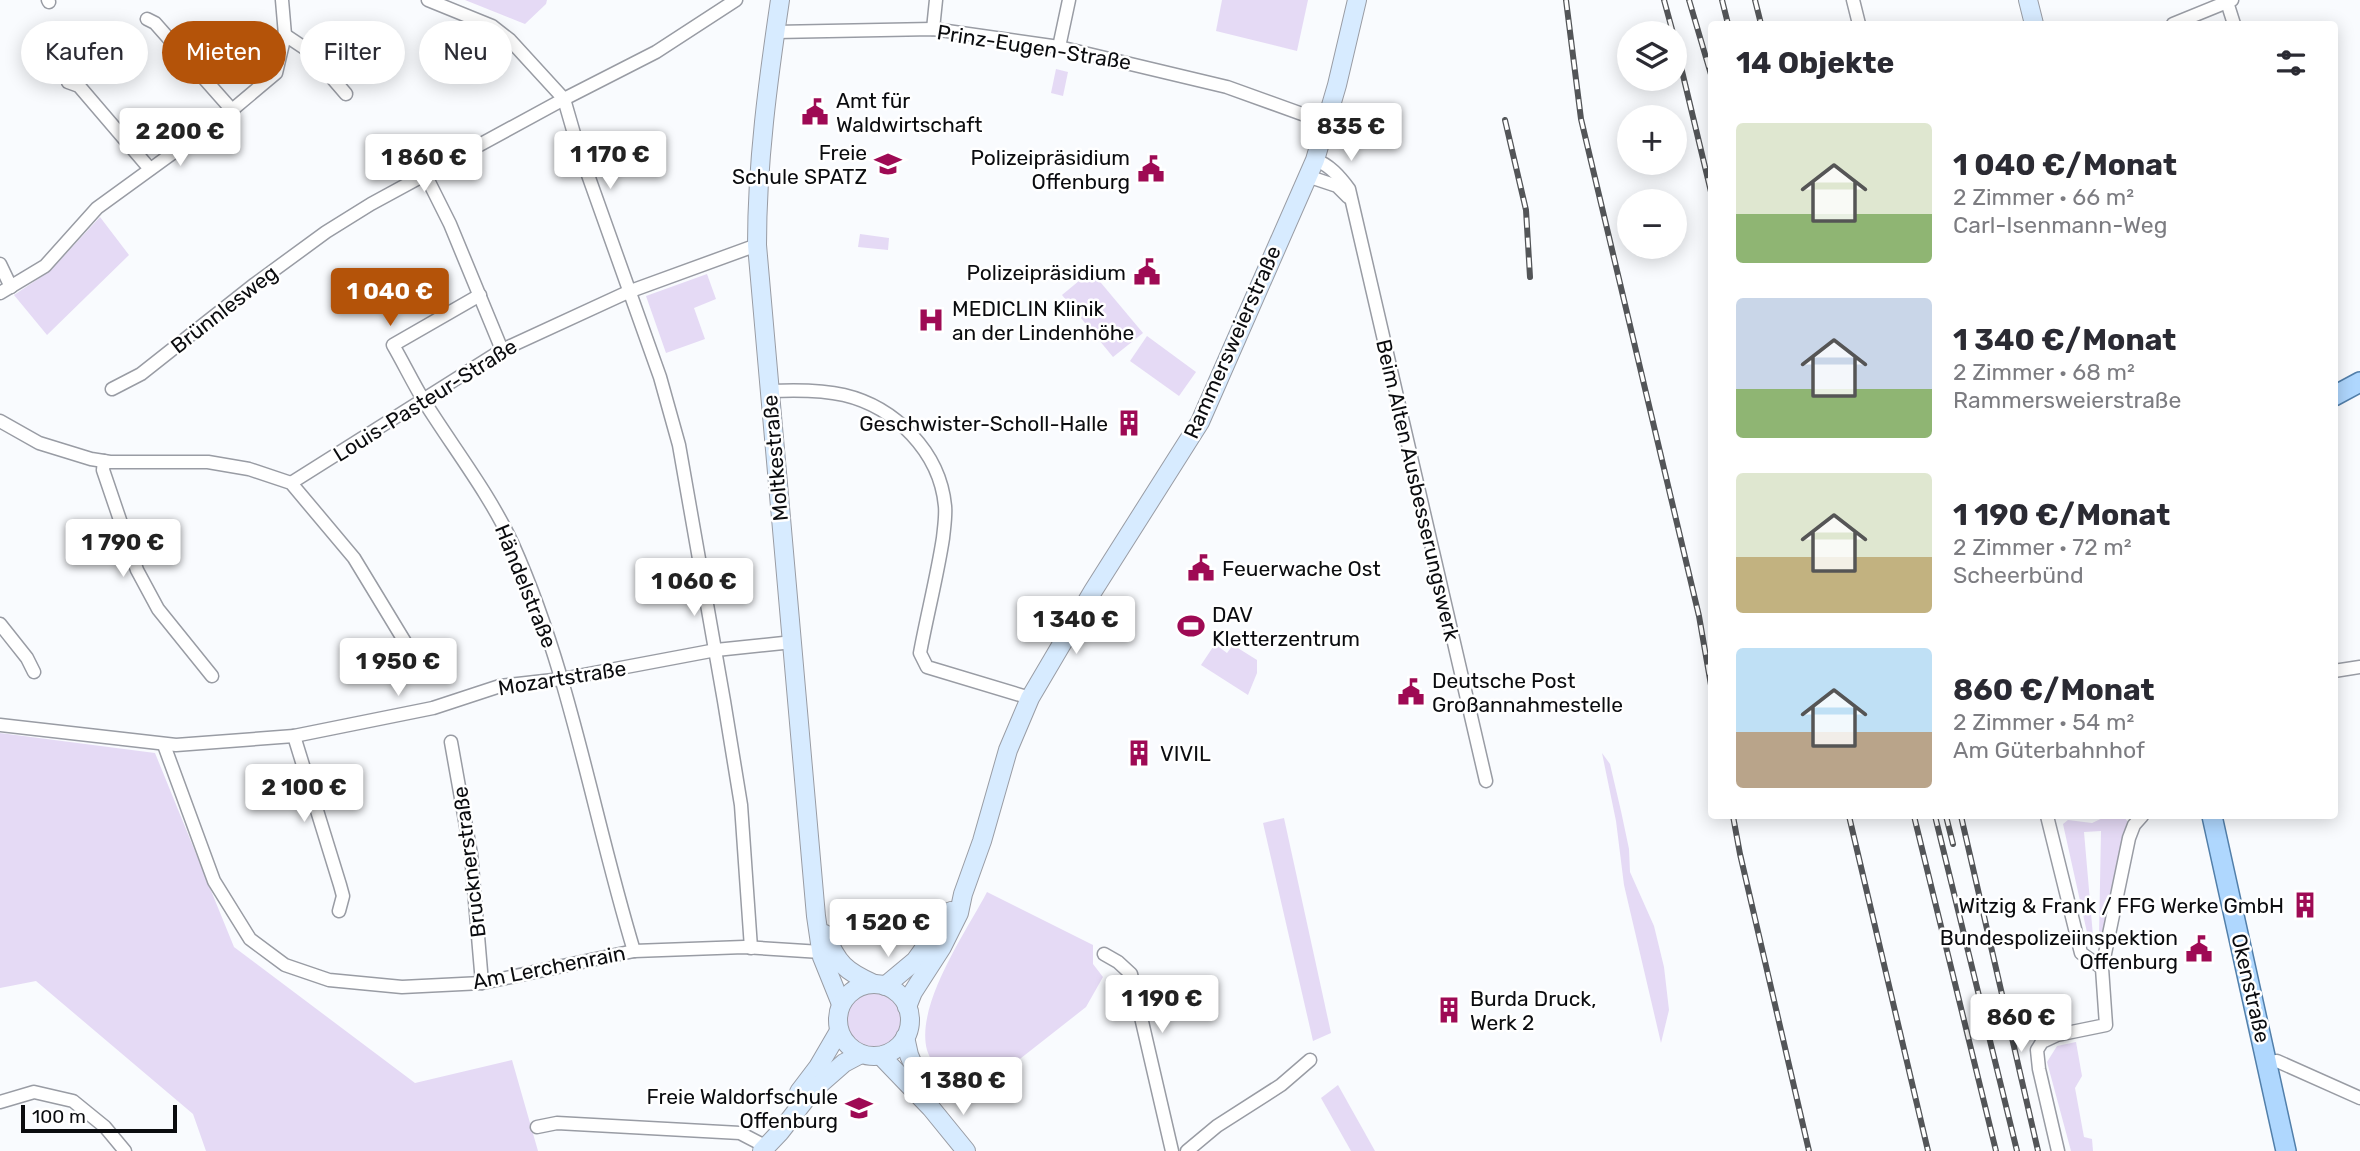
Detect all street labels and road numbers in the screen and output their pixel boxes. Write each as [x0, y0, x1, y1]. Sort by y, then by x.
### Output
street label: Prinz-Eugen-Straße [935, 19, 1133, 75]
street label: Rammersweierstraße [1178, 242, 1286, 442]
street label: Brünnlesweg [166, 260, 282, 358]
street label: Louis-Pasteur-Straße [329, 333, 521, 467]
street label: Beim Alten Ausbesserungswerk [1371, 337, 1465, 643]
street label: Moltkestraße [757, 394, 793, 522]
street label: Händelstraße [490, 521, 562, 651]
street label: Mozartstraße [496, 656, 628, 700]
street label: Brucknerstraße [447, 785, 491, 939]
street label: Okenstraße [2226, 931, 2276, 1045]
street label: Am Lerchenrain [470, 940, 628, 994]

